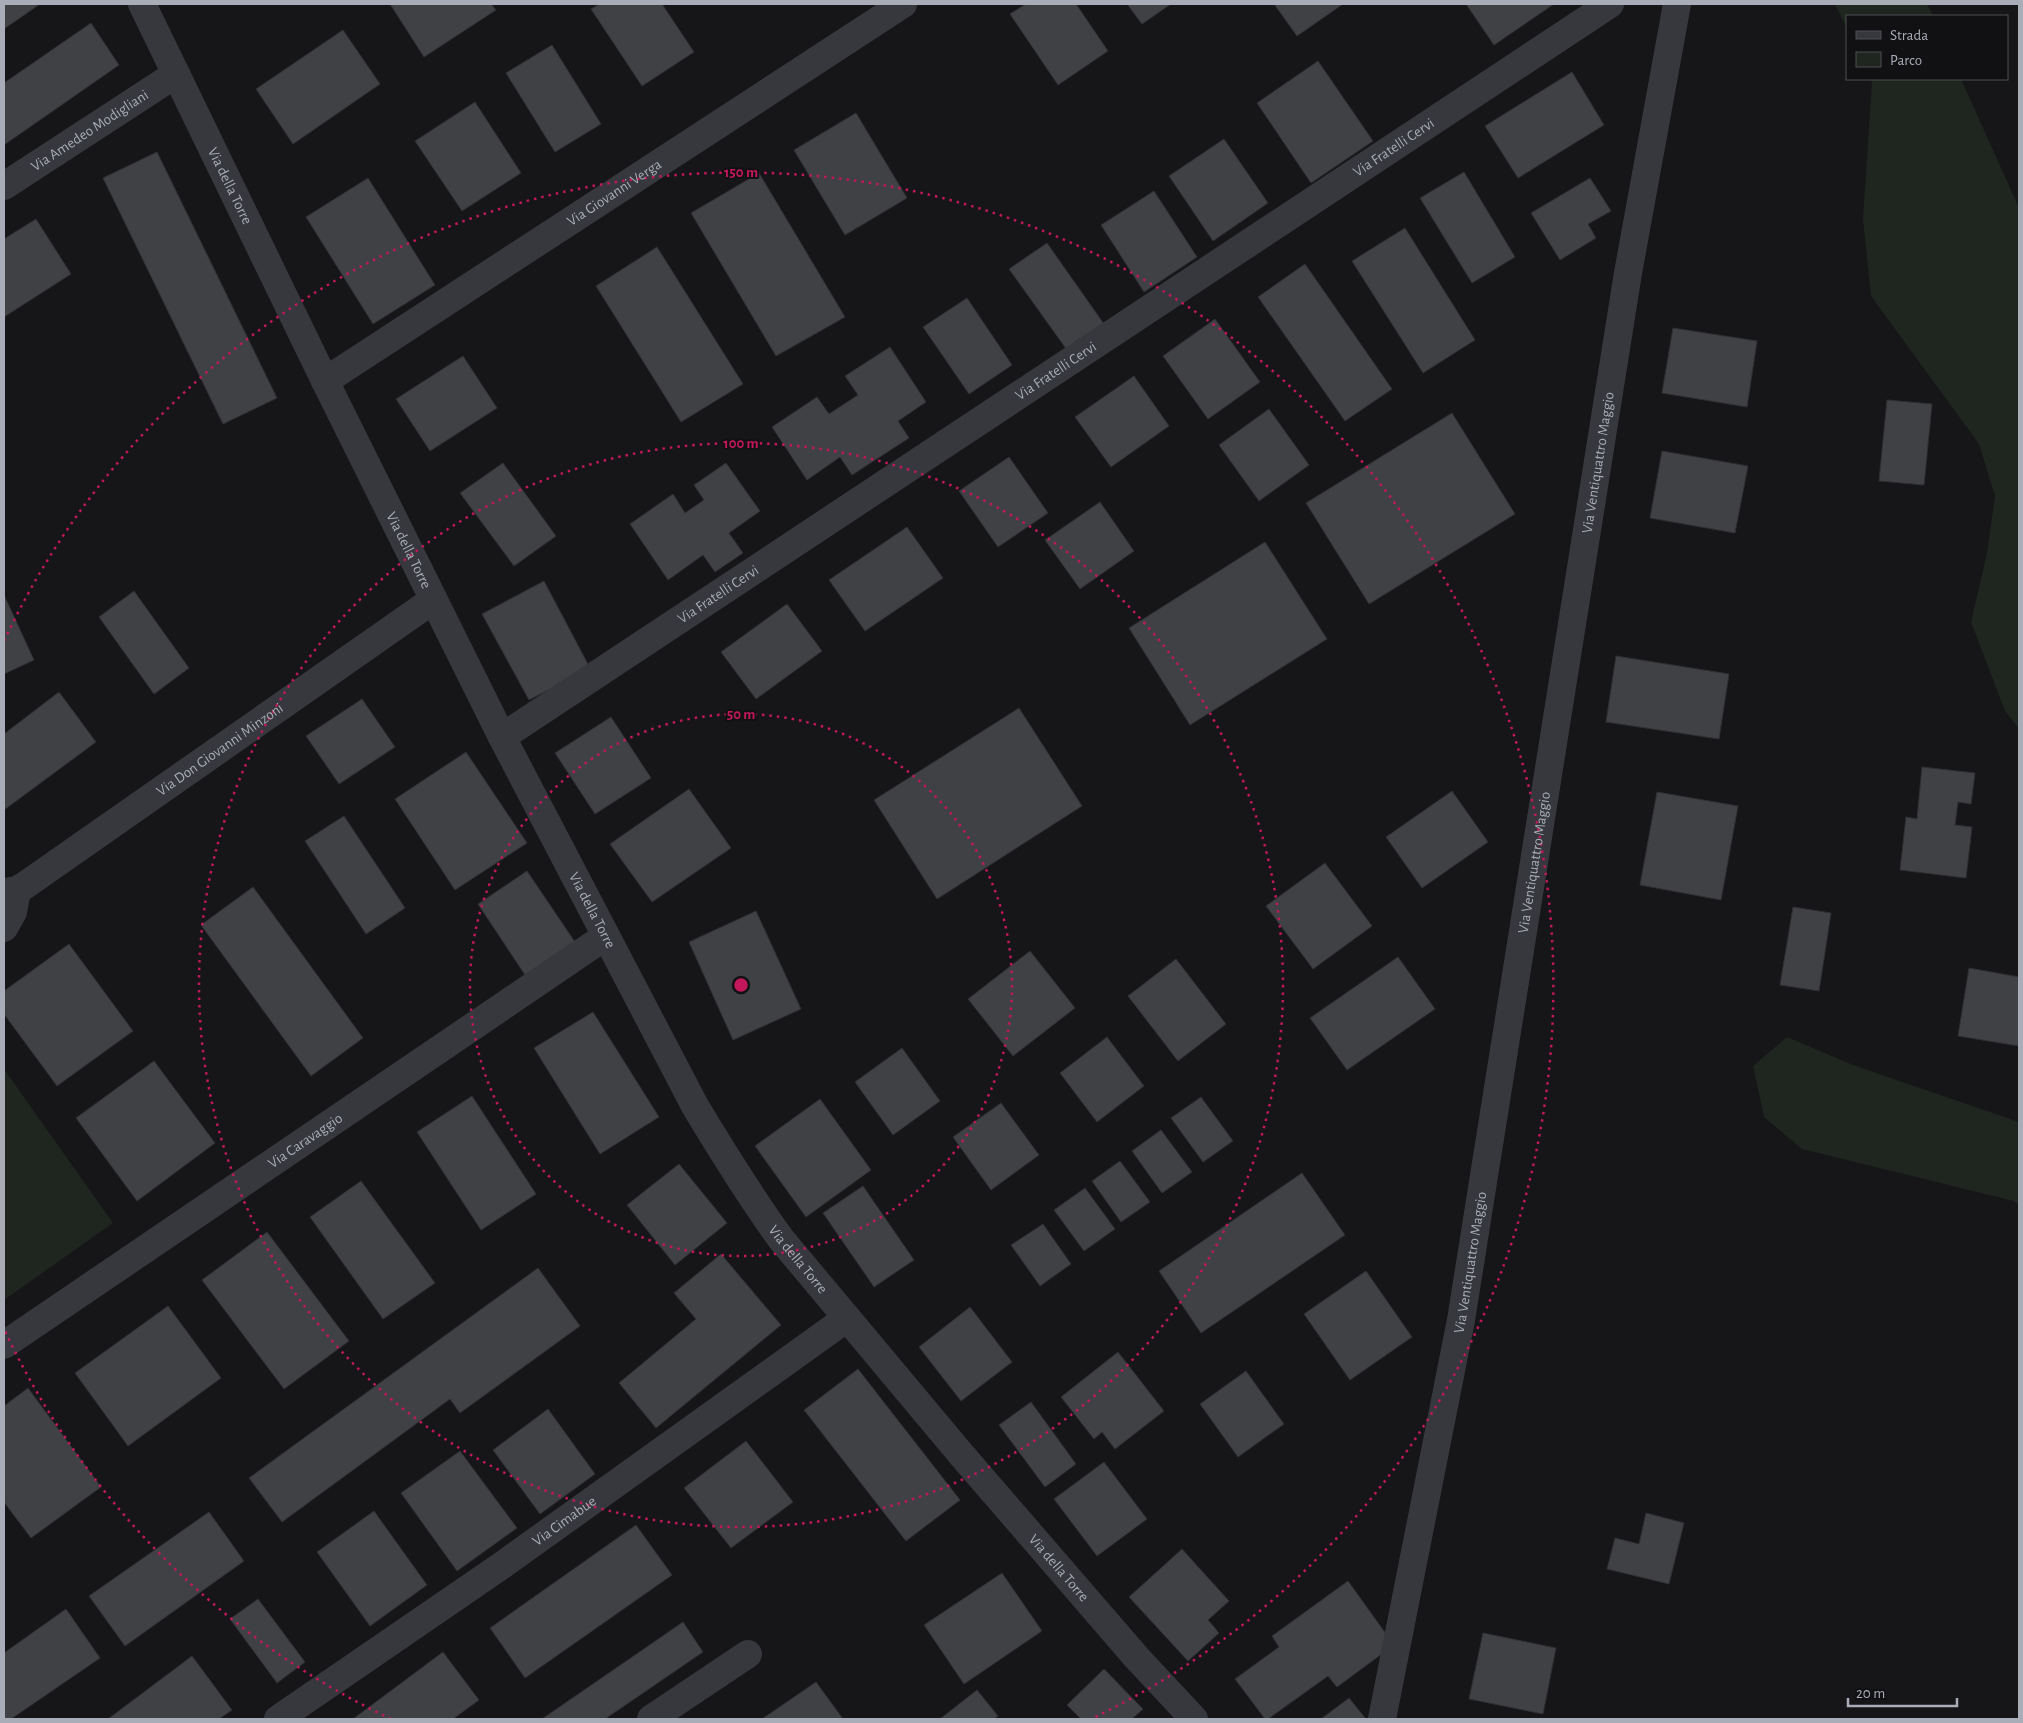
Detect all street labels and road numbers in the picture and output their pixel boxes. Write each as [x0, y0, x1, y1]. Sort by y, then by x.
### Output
street label: Via Amedeo Modigliani [28, 87, 151, 174]
street label: Via Fratelli Cervi [1350, 115, 1437, 179]
street label: Via della Torre [205, 145, 255, 227]
street label: Via Giovanni Verga [564, 156, 664, 229]
street label: Via Fratelli Cervi [1013, 339, 1099, 403]
street label: Via Ventiquattro Maggio [1579, 391, 1616, 535]
street label: Via della Torre [384, 510, 434, 591]
street label: Via Fratelli Cervi [675, 562, 761, 626]
street label: Via Don Giovanni Minzoni [154, 700, 286, 798]
street label: Via Ventiquattro Maggio [1515, 791, 1553, 934]
street label: Via della Torre [567, 870, 619, 951]
street label: Via Caravaggio [265, 1110, 345, 1171]
street label: Via Ventiquattro Maggio [1451, 1191, 1489, 1335]
street label: Via della Torre [766, 1222, 831, 1296]
street label: Via Cimabue [530, 1493, 599, 1549]
street label: Via della Torre [1026, 1531, 1092, 1604]

